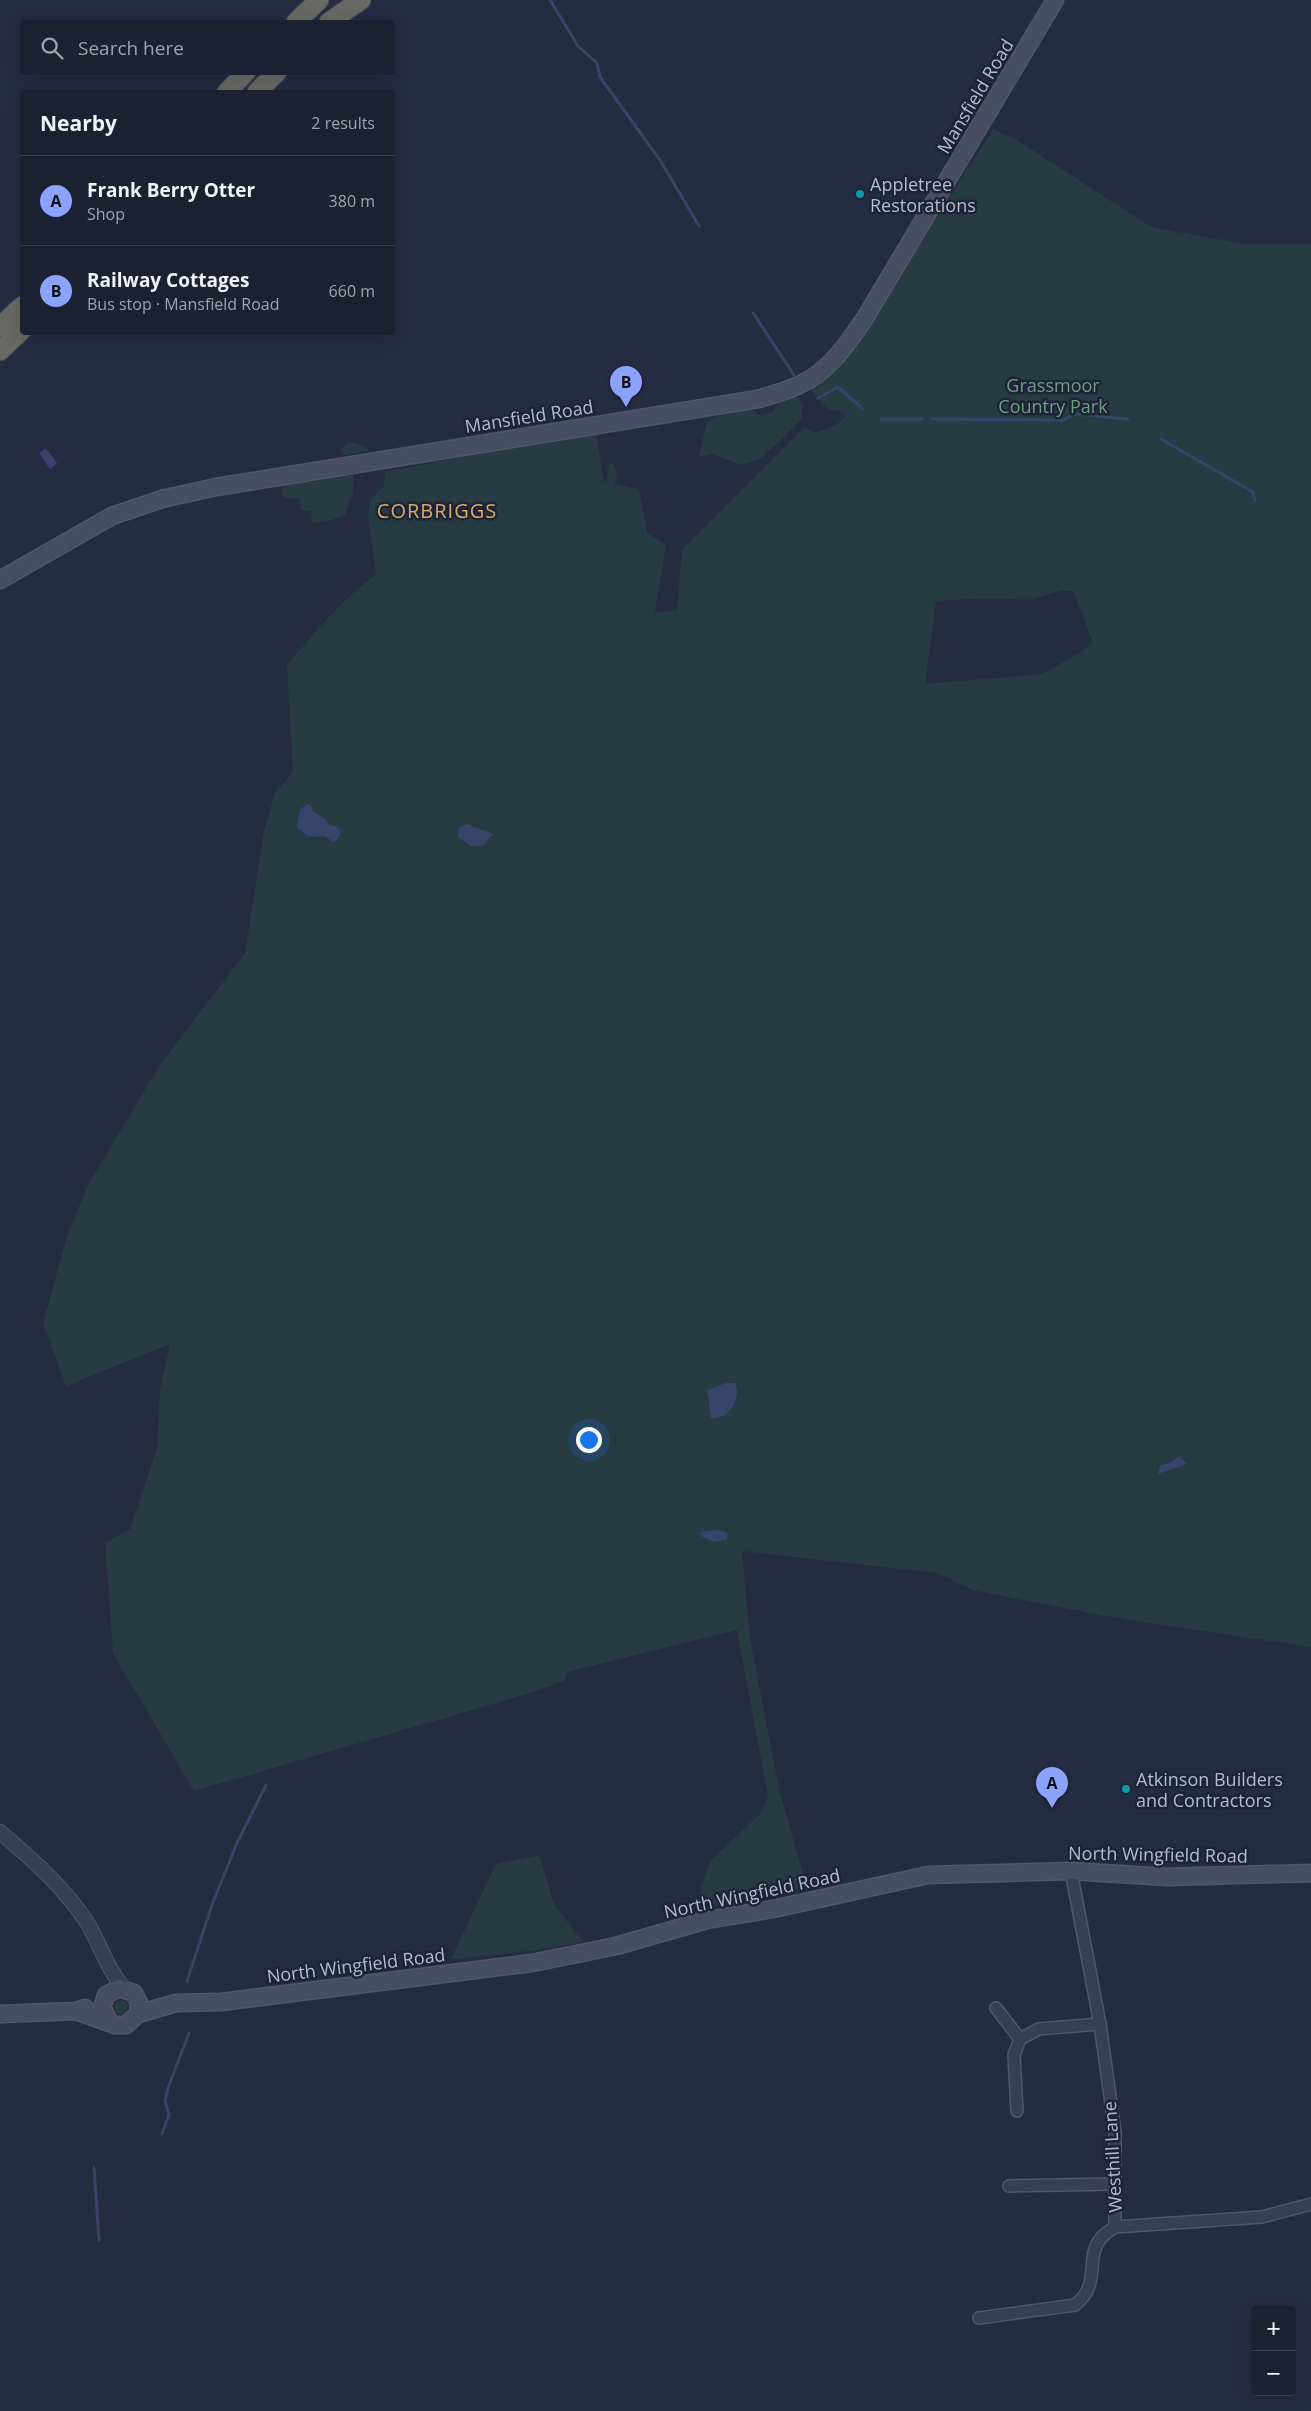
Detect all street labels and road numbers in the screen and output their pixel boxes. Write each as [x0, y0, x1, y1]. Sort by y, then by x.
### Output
street label: Mansfield Road [931, 34, 1019, 158]
street label: Mansfield Road [463, 394, 595, 438]
street label: North Wingfield Road [1068, 1840, 1248, 1868]
street label: North Wingfield Road [662, 1863, 842, 1923]
street label: North Wingfield Road [265, 1942, 447, 1988]
street label: Westhill Lane [1097, 2101, 1127, 2213]

